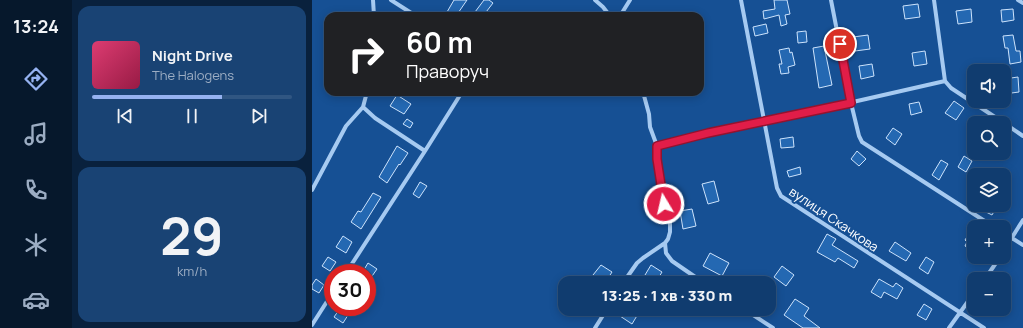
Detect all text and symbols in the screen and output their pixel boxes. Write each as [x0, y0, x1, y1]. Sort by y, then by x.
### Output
text: 13:24 [13, 14, 59, 38]
text: 60 m [406, 23, 473, 61]
pin [823, 27, 857, 61]
icon: right [340, 28, 392, 80]
icon: arrive [829, 33, 851, 55]
text: Night Drive [152, 45, 233, 66]
text: Праворуч [406, 59, 489, 83]
map controls [967, 64, 1011, 316]
button: sound [967, 64, 1011, 108]
icon: directions [22, 65, 50, 93]
text: The Halogens [152, 66, 234, 84]
icon: previous [114, 105, 136, 127]
icon: pause [181, 105, 203, 127]
icon: next [248, 105, 270, 127]
button: search [967, 116, 1011, 160]
icon: music [22, 120, 50, 148]
button: layers [967, 168, 1011, 212]
icon: phone [22, 176, 50, 204]
street label: вулиця Скачкова [786, 182, 882, 256]
position arrow [643, 183, 685, 225]
text: 29 [160, 200, 224, 271]
button: + [967, 220, 1011, 264]
icon: climate [22, 231, 50, 259]
text: km/h [177, 262, 207, 280]
speed limit sign: 30 [324, 264, 376, 316]
button: − [967, 272, 1011, 316]
text: 13:25 · 1 хв · 330 m [602, 285, 732, 306]
icon: car [22, 286, 50, 314]

